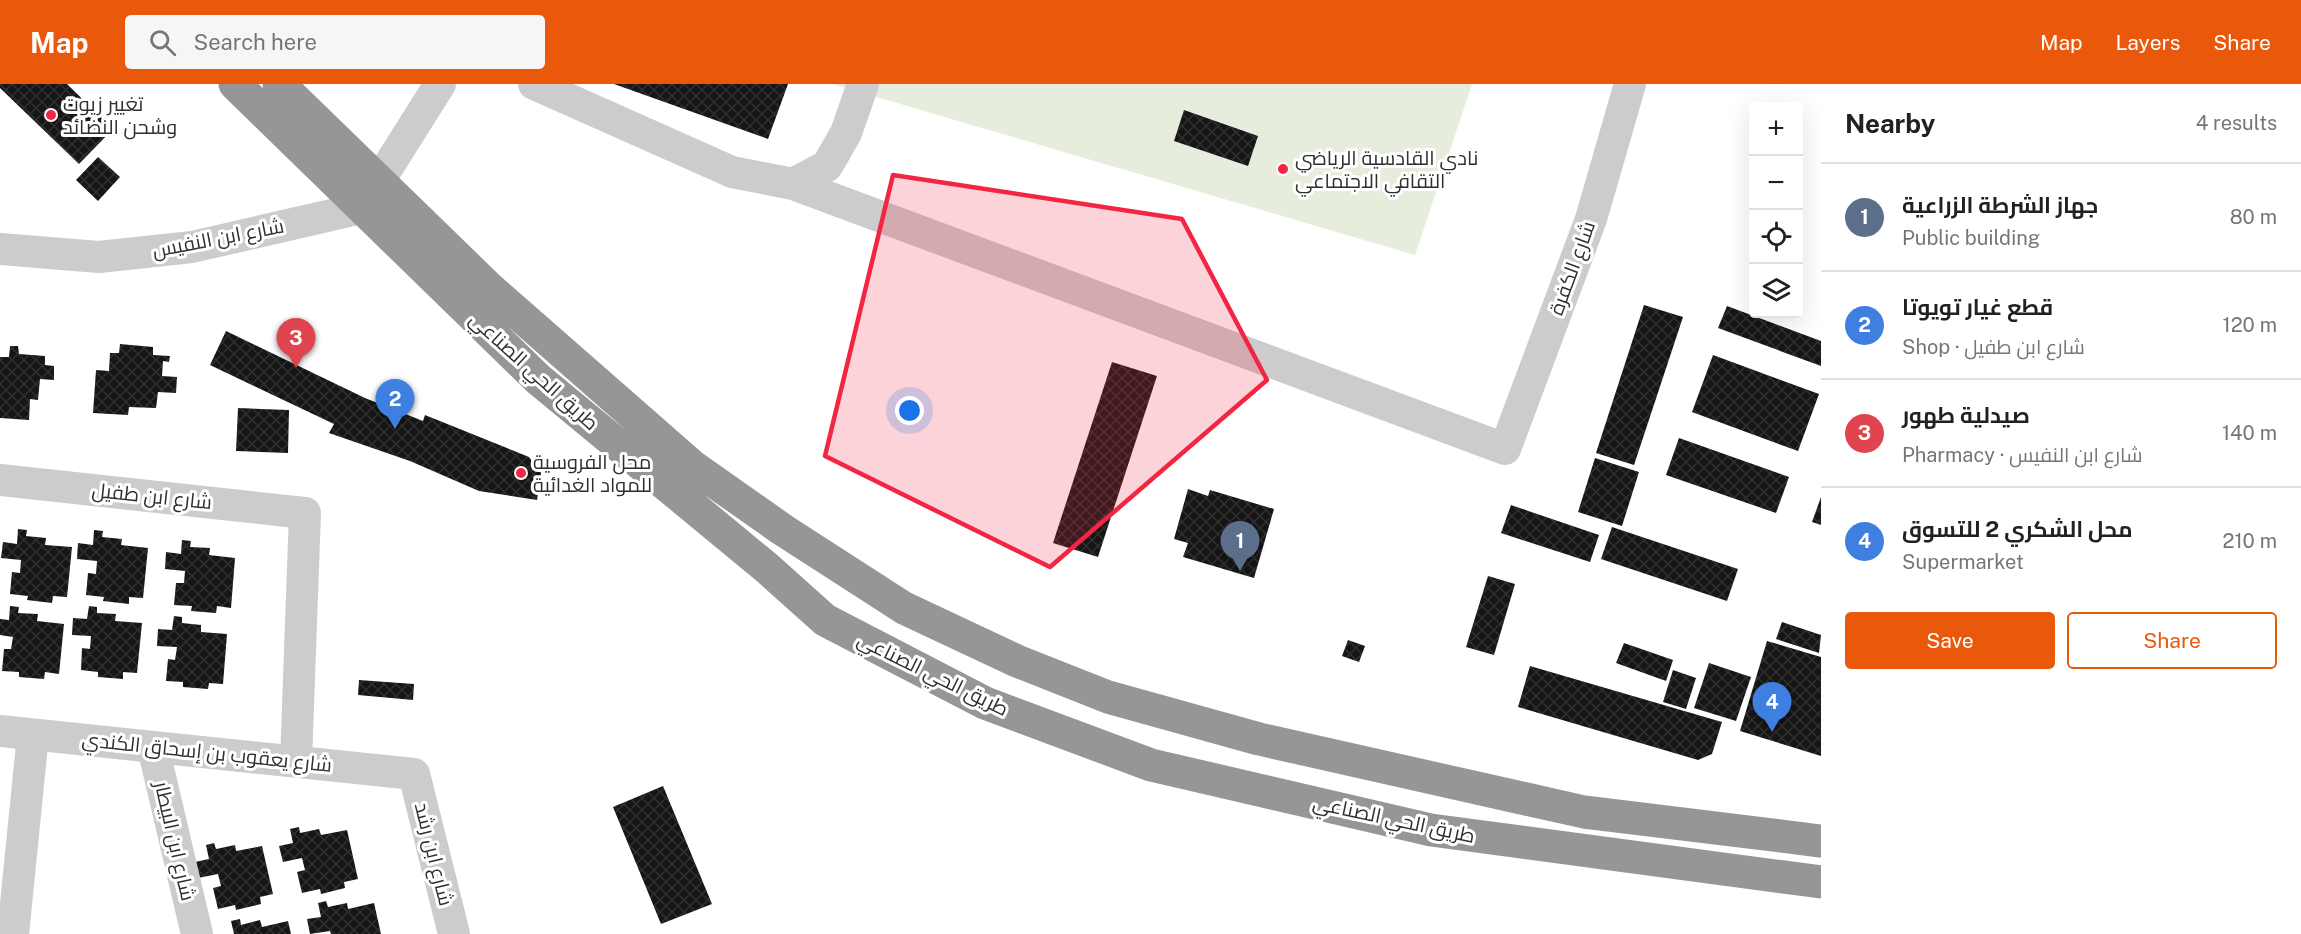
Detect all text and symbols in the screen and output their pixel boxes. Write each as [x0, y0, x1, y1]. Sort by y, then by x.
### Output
search box [125, 15, 545, 69]
text: Map [30, 26, 89, 59]
icon: search [146, 26, 179, 59]
text: Search here [194, 29, 317, 55]
text: Map [2040, 30, 2083, 55]
text: Layers [2116, 30, 2180, 55]
text: Share [2213, 30, 2271, 55]
place label: تغيير زيوت وشحن النضائد [63, 92, 177, 140]
map controls [1749, 102, 1803, 318]
button: + [1749, 102, 1803, 156]
marker: تغيير زيوت وشحن النضائد [44, 108, 58, 122]
text: Nearby [1845, 108, 1935, 139]
text: 4 results [2196, 111, 2277, 135]
place label: نادي القادسية الرياضي التقافي الاجتماعي [1295, 146, 1478, 197]
button: − [1749, 156, 1803, 210]
marker: نادي القادسية الرياضي التقافي الاجتماعي [1276, 162, 1290, 176]
text: جهاز الشرطة الزراعية [1902, 192, 2098, 218]
text: 1 [1860, 205, 1869, 229]
text: 80 m [2230, 205, 2277, 229]
button: locate [1749, 210, 1803, 264]
street label: شارع ابن النفيس [150, 213, 286, 264]
street label: شارع الكفرة [1544, 218, 1602, 319]
text: Public building [1902, 226, 2040, 250]
button: layers [1749, 264, 1803, 318]
text: قطع غيار تويوتا [1902, 294, 2053, 320]
street label: طريق الحي الصناعي [462, 307, 603, 438]
text: 2 [1858, 313, 1871, 337]
text: 120 m [2223, 313, 2277, 337]
pin: 3 [276, 318, 316, 368]
text: Shop · شارع ابن طفيل [1902, 335, 2085, 359]
pin: 2 [376, 380, 414, 429]
your location [895, 396, 924, 425]
text: صيدلية طهور [1902, 402, 2030, 428]
text: 3 [1858, 421, 1871, 445]
text: 140 m [2222, 421, 2277, 445]
text: Pharmacy · شارع ابن النفيس [1902, 443, 2143, 467]
place label: محل الفروسية للمواد الغدائية [533, 450, 652, 497]
marker: محل الفروسية للمواد الغدائية [514, 466, 528, 480]
street label: شارع ابن طفيل [91, 478, 213, 516]
text: محل الشكري 2 للتسوق [1902, 516, 2133, 542]
pin: 1 [1220, 522, 1260, 571]
text: 4 [1858, 529, 1871, 553]
text: 210 m [2223, 529, 2277, 553]
text: Supermarket [1902, 550, 2024, 574]
button: Save [1845, 612, 2055, 669]
button: Share [2067, 612, 2277, 669]
street label: طريق الحي الصناعي [852, 627, 1013, 725]
pin: 4 [1752, 682, 1792, 732]
street label: شارع يعقوب بن إسحاق الكندي [80, 727, 333, 781]
street label: شارع ابن البيطار [147, 778, 200, 904]
street label: طريق الحي الصناعي [1310, 790, 1477, 852]
street label: شارع ابن رشد [408, 800, 458, 909]

